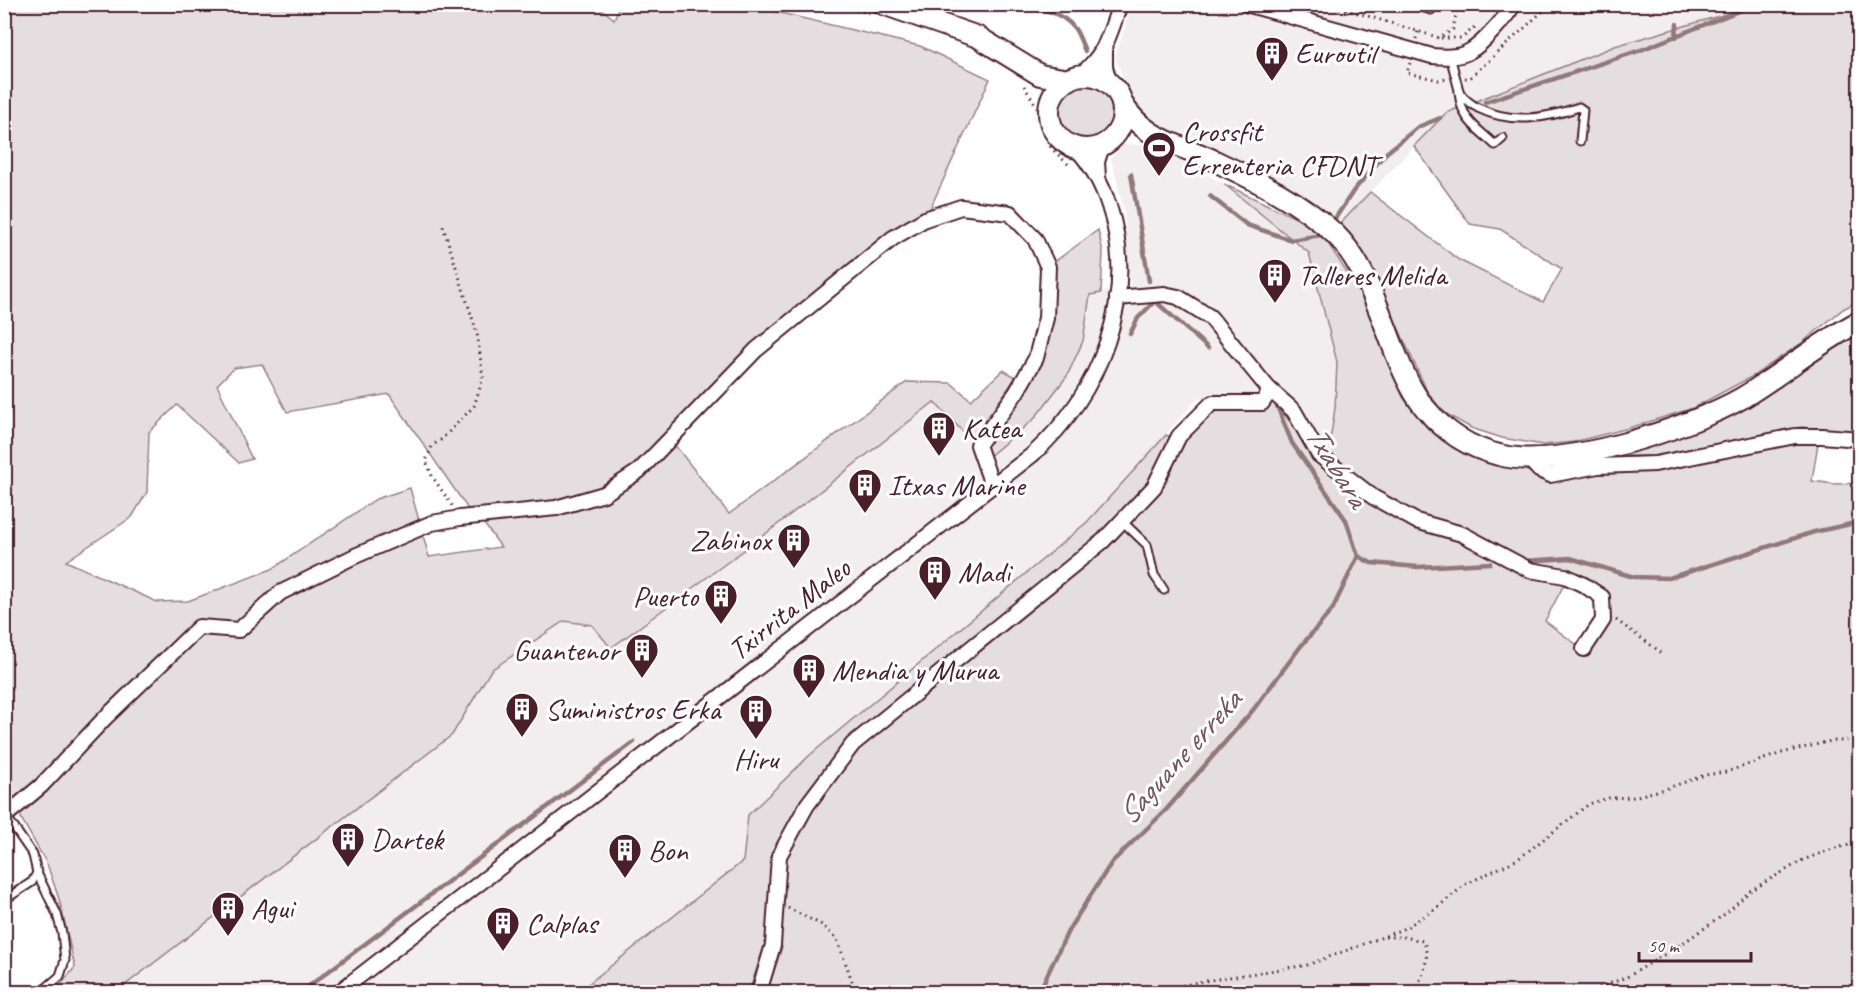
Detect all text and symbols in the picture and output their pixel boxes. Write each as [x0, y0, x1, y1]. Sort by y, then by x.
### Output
place label: Euroutil [1295, 34, 1380, 72]
building icon: Euroutil [1254, 35, 1290, 82]
place label: Crossfit Errenteria CFDNT [1182, 112, 1384, 184]
sports icon: Crossfit Errenteria CFDNT [1141, 130, 1177, 177]
place label: Talleres Melida [1298, 256, 1449, 294]
building icon: Talleres Melida [1257, 257, 1293, 304]
place label: Katea [962, 409, 1024, 447]
building icon: Katea [921, 410, 957, 457]
water label: Txabara [1296, 417, 1380, 518]
place label: Itxas Marine [888, 466, 1027, 504]
building icon: Itxas Marine [847, 467, 883, 514]
place label: Zabinox [690, 521, 774, 559]
building icon: Zabinox [776, 522, 812, 569]
street label: Txirrita Maleo [720, 549, 859, 669]
place label: Madi [958, 553, 1013, 591]
building icon: Madi [917, 554, 953, 601]
place label: Puerto [633, 577, 699, 615]
building icon: Puerto [703, 578, 739, 625]
place label: Guantenor [513, 631, 622, 669]
building icon: Guantenor [624, 632, 660, 679]
place label: Mendia y Murua [832, 651, 1001, 689]
building icon: Mendia y Murua [791, 652, 827, 699]
water label: Saguane erreka [1108, 679, 1252, 833]
place label: Suministros Erka [545, 690, 722, 728]
building icon: Suministros Erka [504, 691, 540, 738]
building icon: Hiru [738, 693, 774, 740]
place label: Hiru [734, 740, 780, 778]
place label: Dartek [371, 820, 445, 858]
building icon: Dartek [330, 821, 366, 868]
place label: Bon [648, 831, 689, 869]
building icon: Bon [607, 832, 643, 879]
place label: Agui [251, 889, 297, 927]
building icon: Agui [210, 890, 246, 937]
place label: Calplas [526, 904, 600, 942]
building icon: Calplas [485, 905, 521, 952]
scale bar [1639, 925, 1752, 963]
text: 50 m [1648, 935, 1681, 957]

